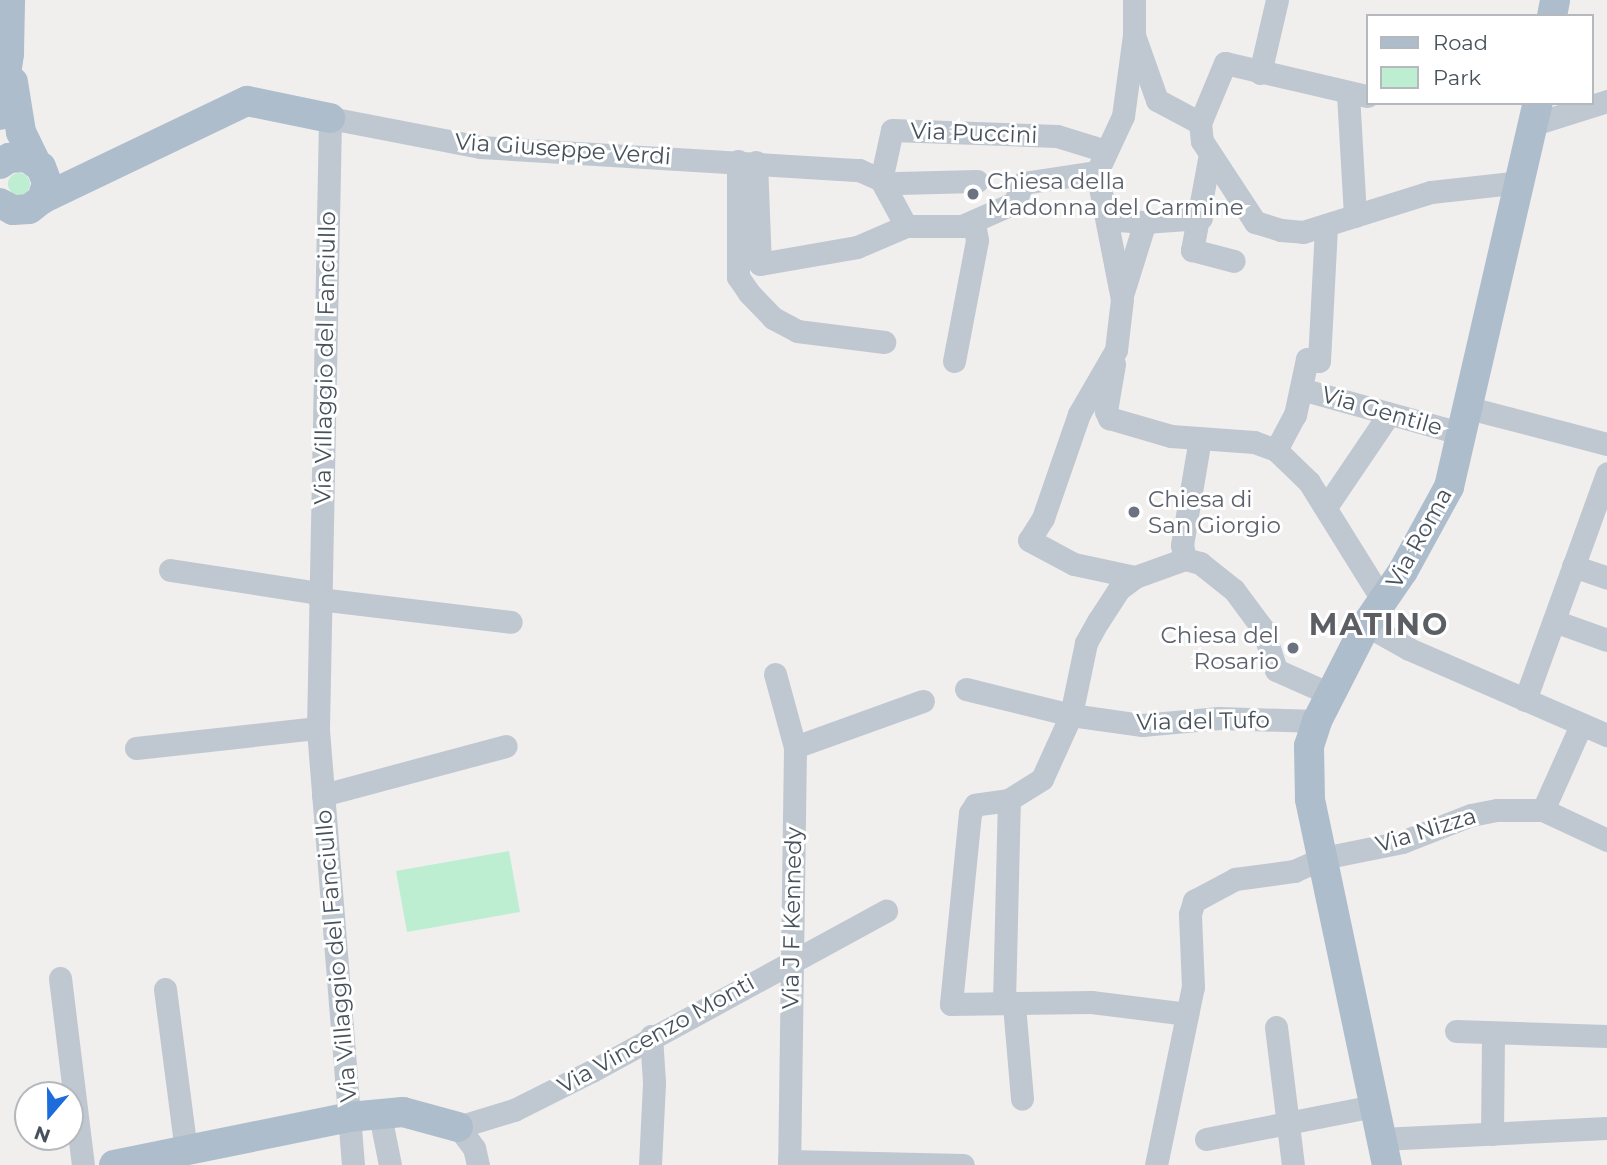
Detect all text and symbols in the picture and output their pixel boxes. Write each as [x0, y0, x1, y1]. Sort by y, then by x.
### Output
legend [1366, 14, 1593, 105]
text: Road [1433, 30, 1488, 55]
text: Park [1433, 65, 1481, 90]
street label: Via Puccini [910, 117, 1038, 149]
street label: Via Giuseppe Verdi [454, 128, 672, 170]
place label: Chiesa della Madonna del Carmine [987, 167, 1244, 221]
marker: Chiesa della Madonna del Carmine [965, 186, 981, 202]
street label: Via Villaggio del Fanciullo [309, 211, 341, 505]
street label: Via Gentile [1318, 381, 1446, 441]
street label: Via Roma [1380, 483, 1458, 593]
place label: Chiesa di San Giorgio [1148, 485, 1281, 539]
marker: Chiesa di San Giorgio [1126, 504, 1142, 520]
district label: MATINO [1309, 607, 1449, 643]
place label: Chiesa del Rosario [1161, 621, 1279, 675]
marker: Chiesa del Rosario [1285, 640, 1301, 656]
street label: Via del Tufo [1136, 706, 1270, 736]
street label: Via Nizza [1373, 802, 1479, 858]
street label: Via Villaggio del Fanciullo [309, 809, 363, 1103]
street label: Via J F Kennedy [777, 827, 807, 1009]
street label: Via Vincenzo Monti [553, 968, 759, 1100]
north arrow [14, 1081, 84, 1151]
text: N [31, 1121, 53, 1148]

